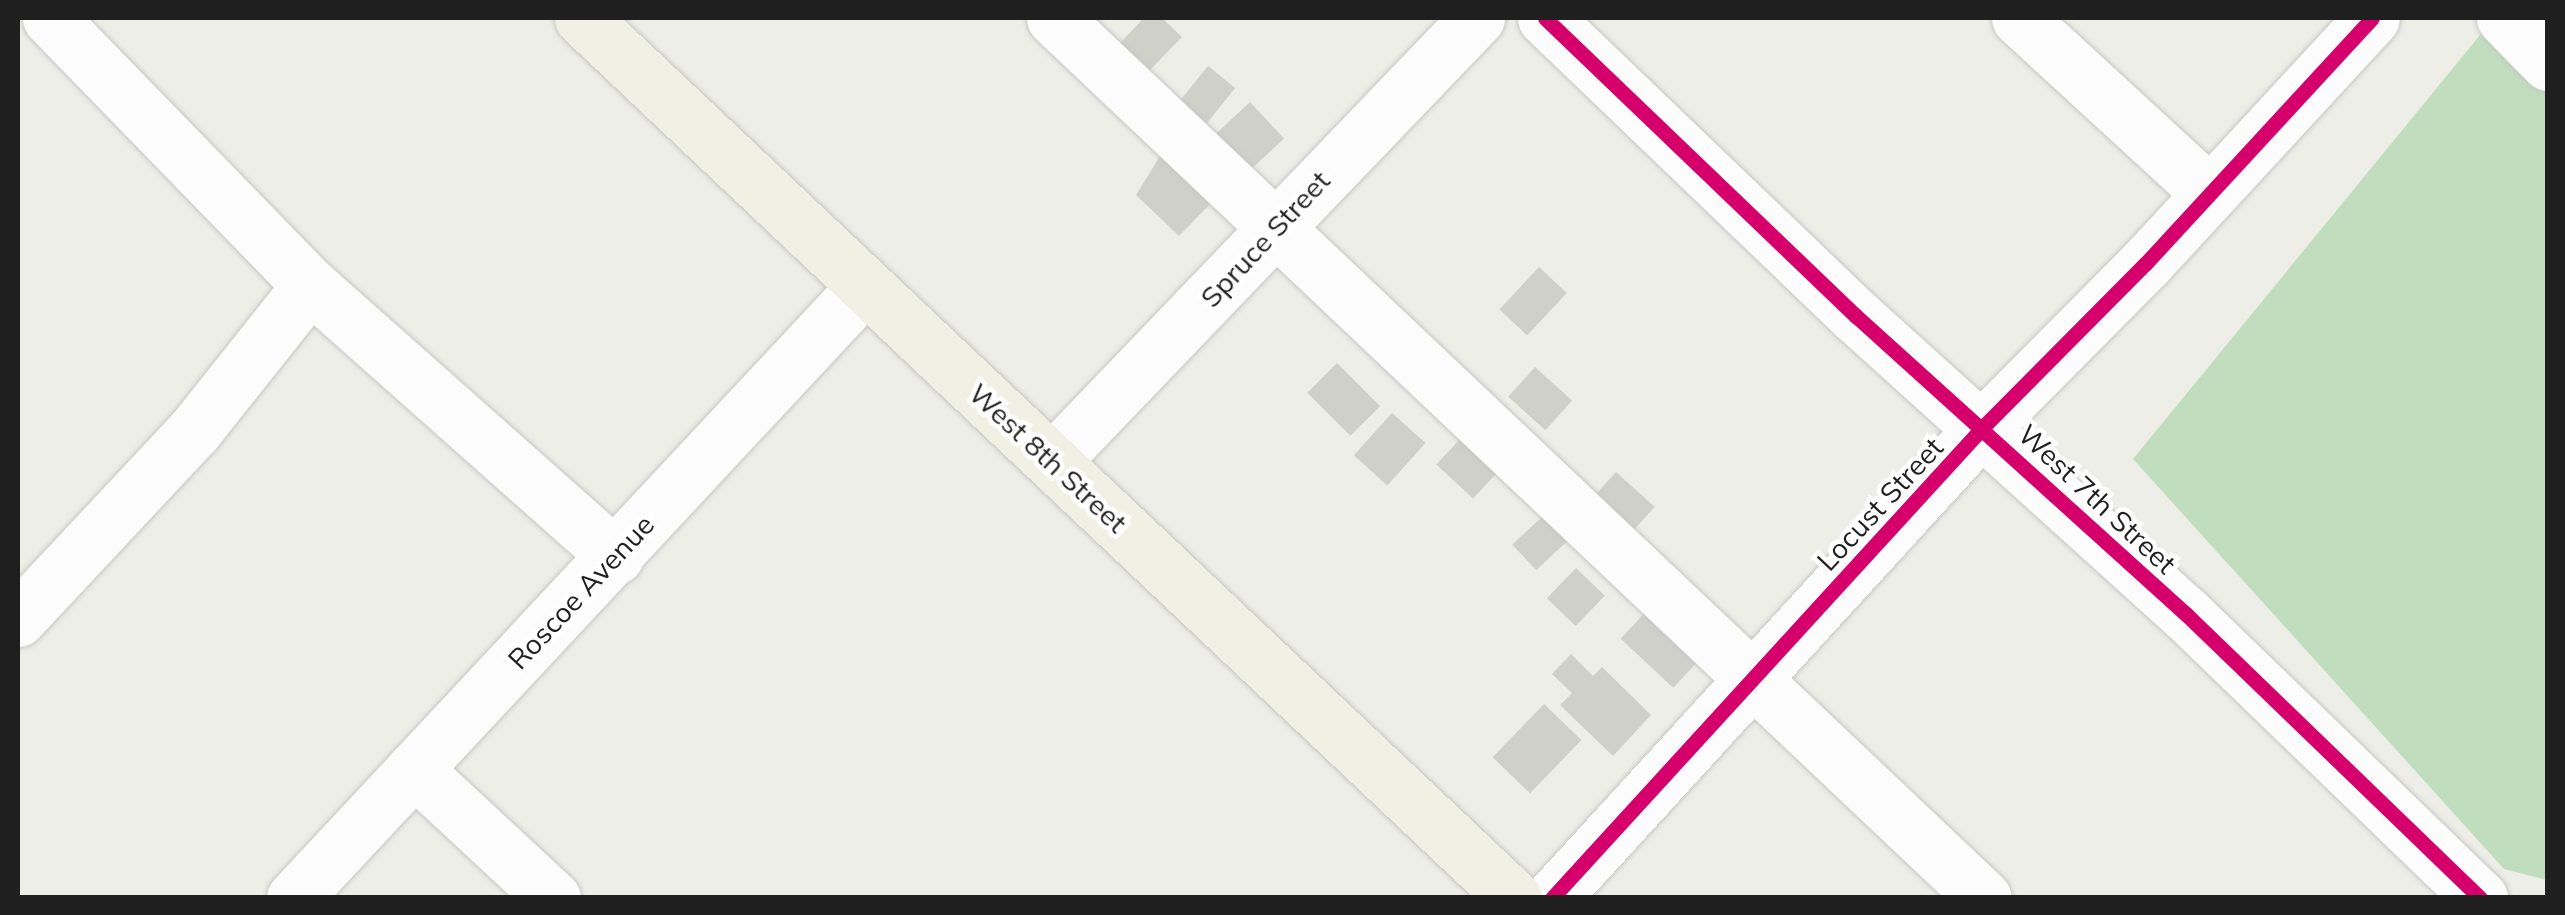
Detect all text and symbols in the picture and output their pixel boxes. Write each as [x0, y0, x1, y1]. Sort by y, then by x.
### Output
street label: Spruce Street [1193, 164, 1337, 314]
street label: West 8th Street [962, 376, 1134, 540]
street label: West 7th Street [2011, 417, 2183, 581]
street label: Locust Street [1810, 431, 1950, 577]
street label: Roscoe Avenue [501, 508, 661, 676]

